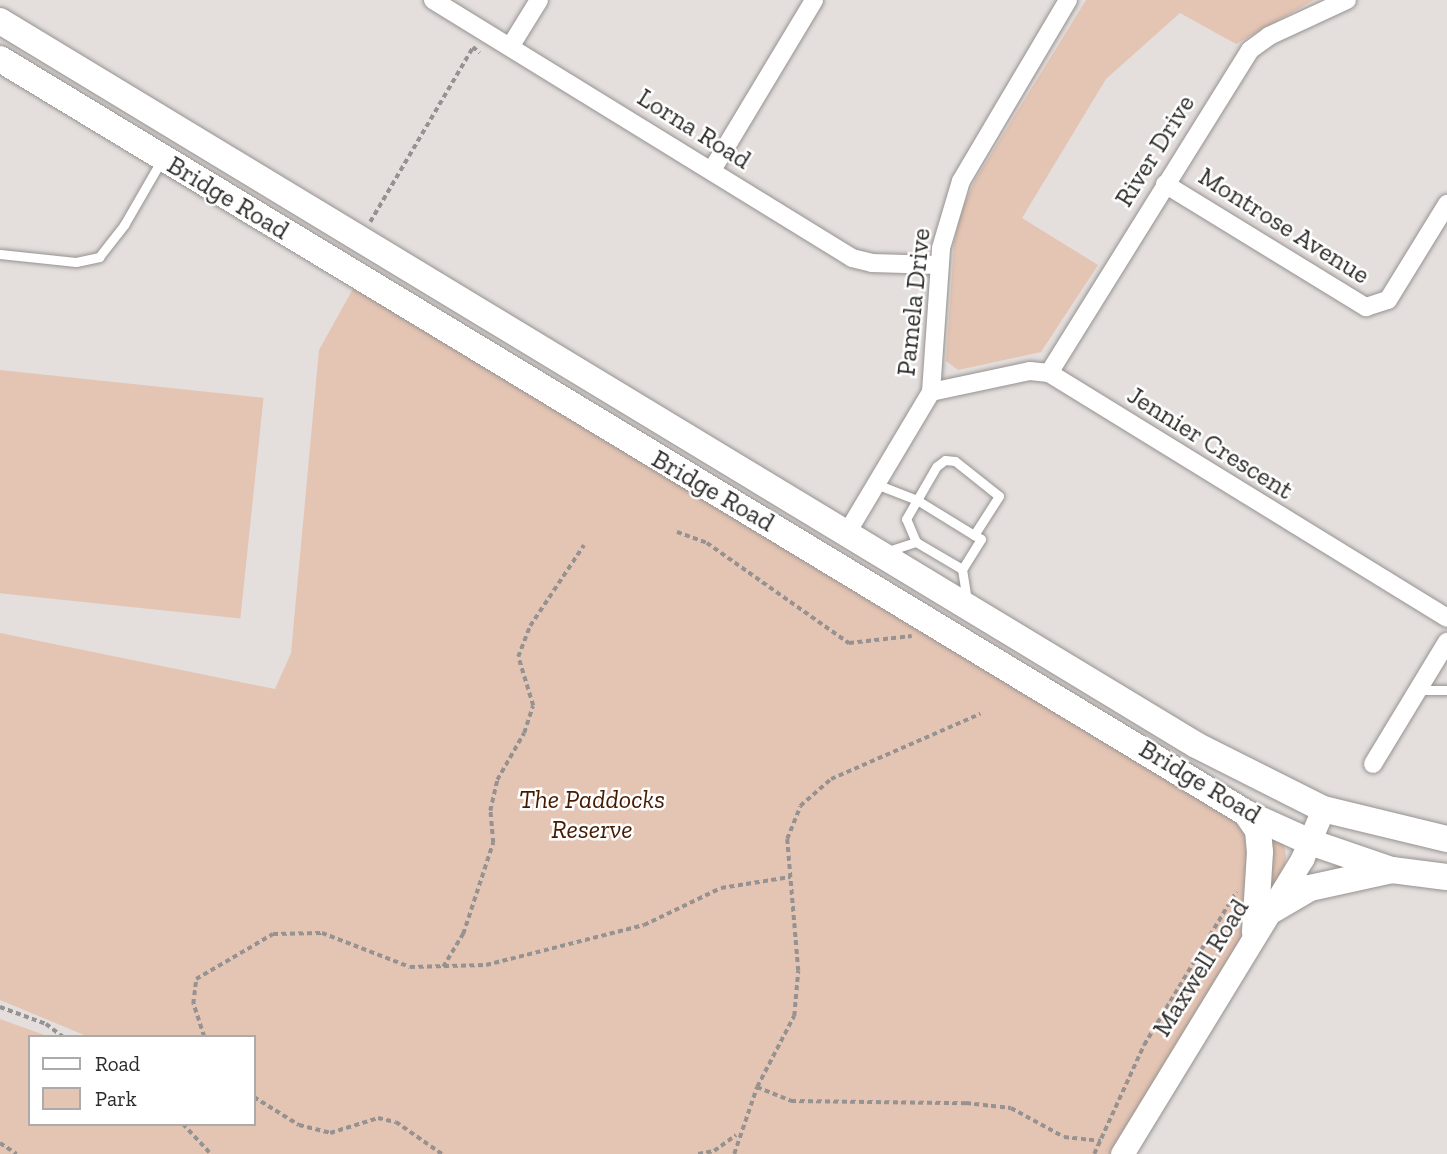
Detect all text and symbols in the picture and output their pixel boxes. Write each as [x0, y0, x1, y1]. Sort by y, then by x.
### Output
street label: Lorna Road [632, 82, 756, 176]
street label: River Drive [1108, 89, 1202, 213]
street label: Bridge Road [161, 149, 295, 247]
street label: Montrose Avenue [1192, 161, 1376, 291]
street label: Pamela Drive [891, 226, 937, 378]
street label: Jennier Crescent [1121, 380, 1299, 506]
street label: Bridge Road [646, 443, 780, 539]
street label: Bridge Road [1133, 733, 1267, 831]
park label: The Paddocks Reserve [519, 784, 665, 846]
street label: Maxwell Road [1146, 894, 1256, 1042]
legend [28, 1035, 256, 1126]
text: Road [95, 1051, 140, 1076]
text: Park [95, 1086, 137, 1111]

